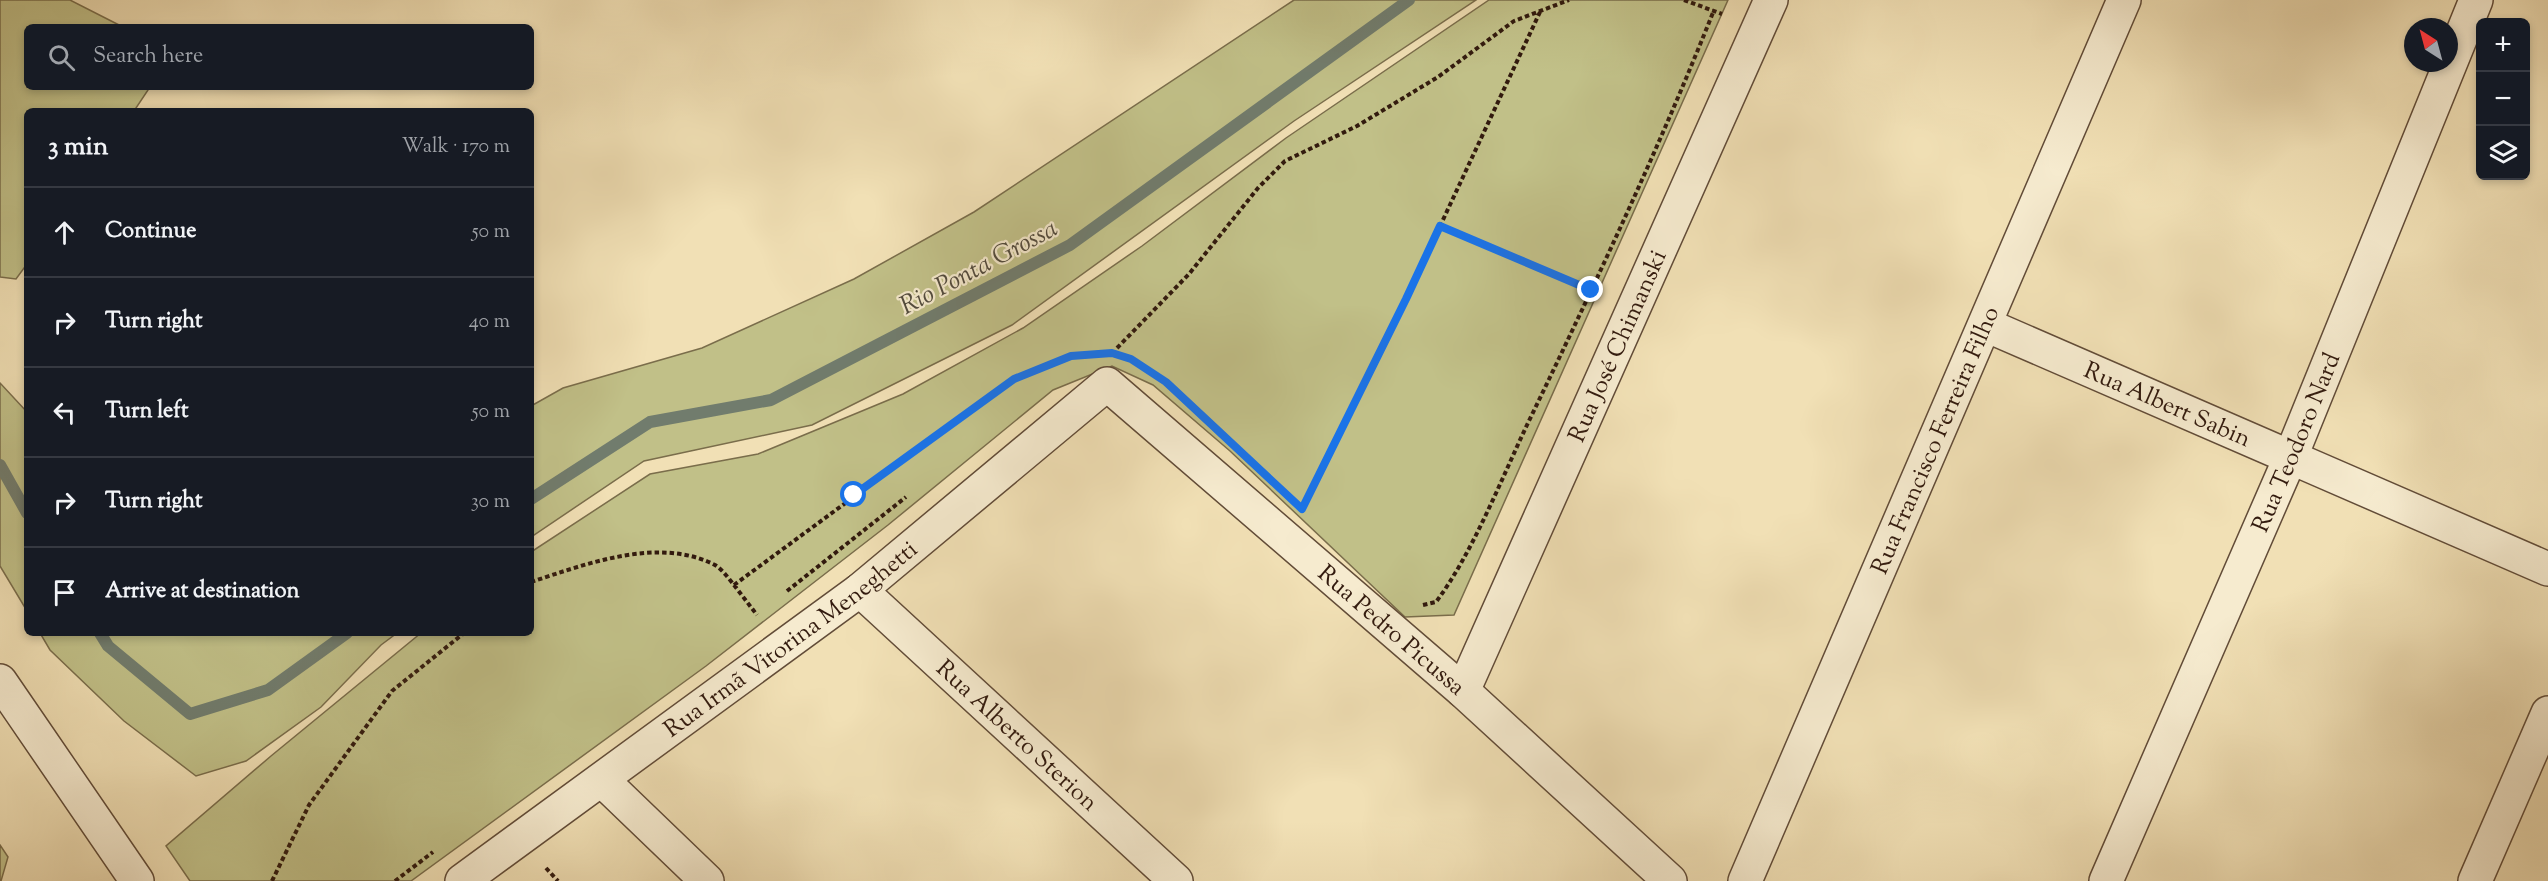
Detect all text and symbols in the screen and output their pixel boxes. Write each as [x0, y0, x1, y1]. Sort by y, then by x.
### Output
north arrow [2404, 18, 2458, 72]
map controls [2476, 18, 2530, 180]
button: + [2476, 18, 2530, 72]
search box [24, 24, 534, 90]
icon: search [45, 41, 78, 74]
text: Search here [93, 41, 203, 73]
button: − [2476, 72, 2530, 126]
button: layers [2476, 126, 2530, 180]
text: 3 min [48, 129, 108, 166]
text: Walk · 170 m [402, 133, 510, 162]
water label: Rio Ponta Grossa [894, 211, 1065, 325]
icon: ahead [48, 216, 81, 249]
text: Continue [105, 216, 196, 248]
text: 50 m [472, 218, 510, 247]
street label: Rua José Chimanski [1561, 245, 1676, 448]
route end [1577, 276, 1603, 302]
street label: Rua Francisco Ferreira Filho [1864, 302, 2009, 580]
icon: right [48, 306, 81, 339]
text: Turn right [105, 306, 202, 338]
text: 40 m [469, 308, 510, 337]
street label: Rua Teodoro Nard [2245, 348, 2350, 538]
street label: Rua Albert Sabin [2078, 354, 2256, 457]
icon: left [48, 396, 81, 429]
text: Turn left [105, 396, 188, 428]
text: 50 m [472, 398, 510, 427]
route start [840, 481, 866, 507]
icon: right [48, 486, 81, 519]
text: Turn right [105, 486, 202, 518]
text: 30 m [471, 488, 510, 517]
street label: Rua Irmã Vitorina Meneghetti [657, 534, 926, 747]
street label: Rua Pedro Picussa [1309, 558, 1472, 705]
icon: arrive [48, 576, 81, 609]
text: Arrive at destination [105, 576, 300, 608]
street label: Rua Alberto Sterion [927, 653, 1105, 820]

